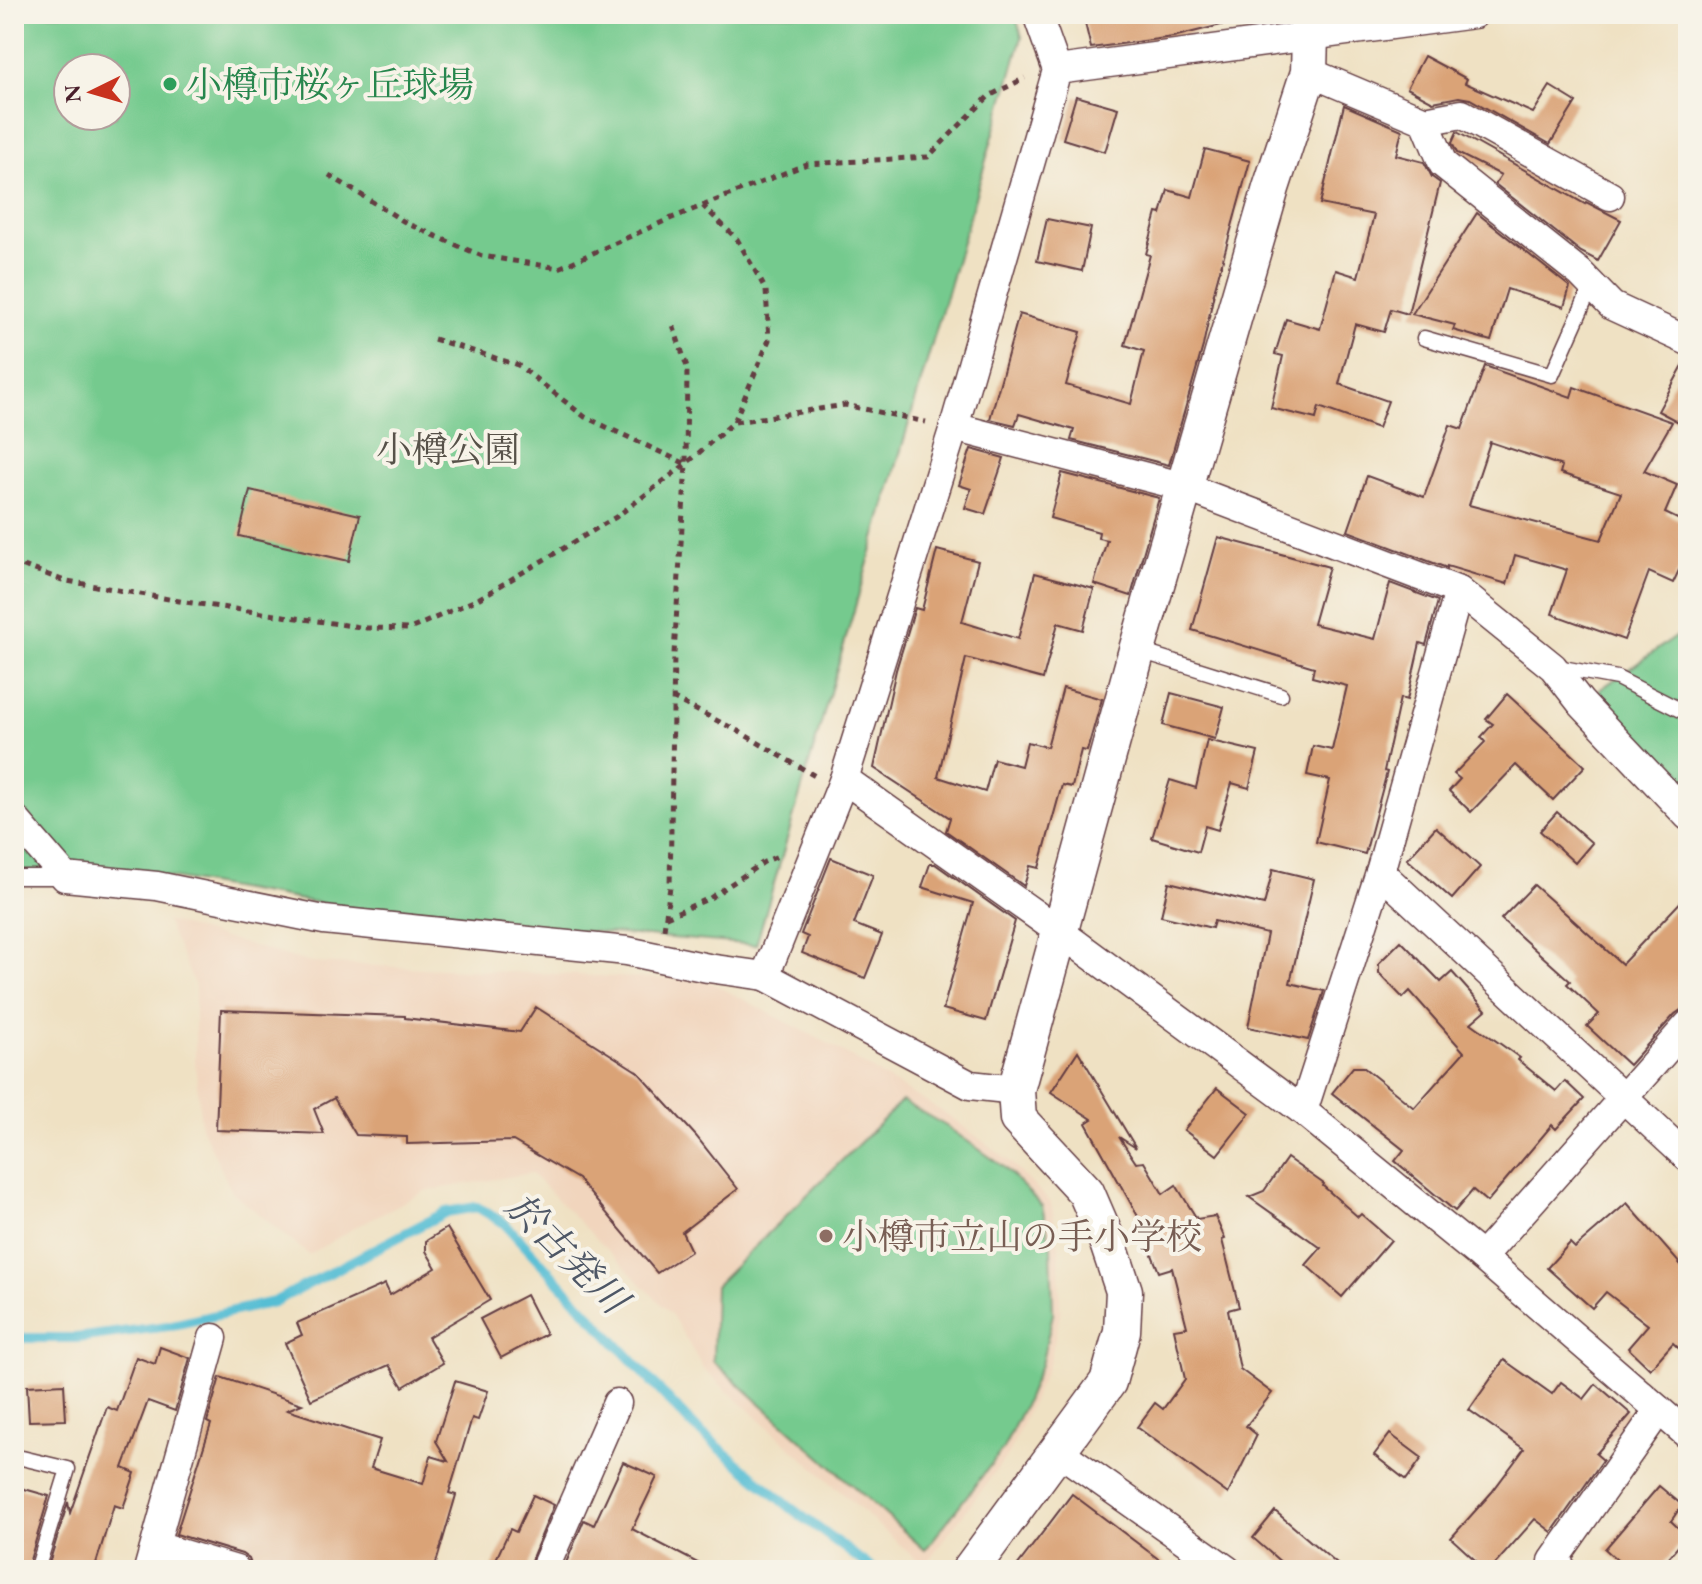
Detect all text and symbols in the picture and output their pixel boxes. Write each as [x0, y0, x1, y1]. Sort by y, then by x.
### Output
north arrow [52, 52, 132, 132]
place label: 小樽市桜ヶ丘球場 [186, 61, 474, 108]
marker: 小樽市桜ヶ丘球場 [161, 75, 179, 93]
text: N [57, 83, 88, 104]
park label: 小樽公園 [376, 426, 520, 473]
water label: 於古発川 [496, 1182, 641, 1327]
place label: 小樽市立山の手小学校 [842, 1213, 1202, 1260]
marker: 小樽市立山の手小学校 [817, 1227, 835, 1245]

